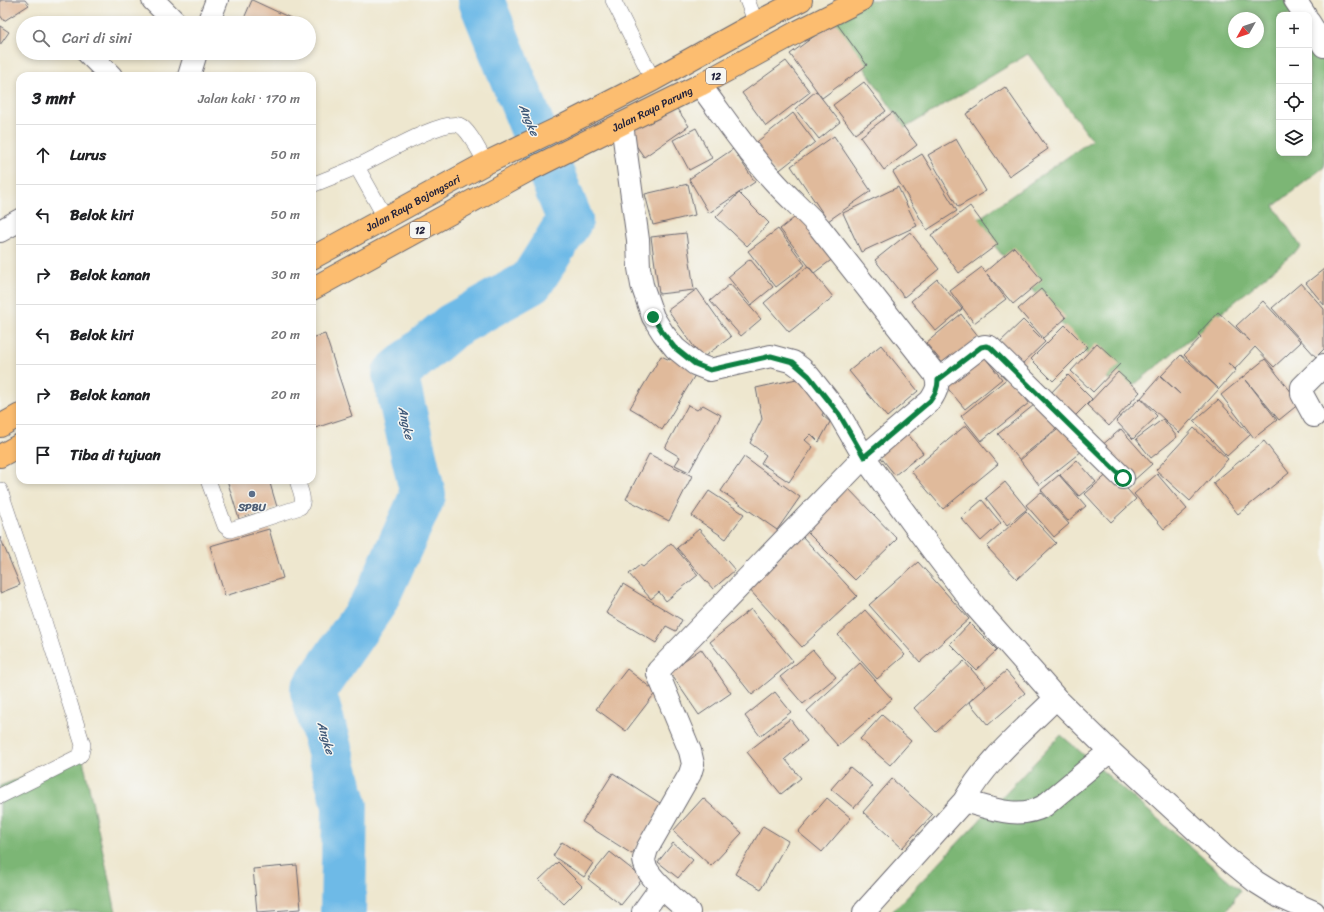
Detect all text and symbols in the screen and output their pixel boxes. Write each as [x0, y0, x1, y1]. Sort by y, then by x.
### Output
north arrow [1228, 12, 1264, 48]
map controls [1276, 12, 1312, 156]
button: + [1276, 12, 1312, 48]
search box [16, 16, 316, 60]
text: Cari di sini [62, 25, 132, 51]
icon: search [30, 27, 52, 49]
button: − [1276, 48, 1312, 84]
road number: 12 [706, 68, 726, 84]
street label: Jalan Raya Parung [608, 81, 696, 138]
text: 3 mnt [32, 83, 75, 113]
button: locate [1276, 84, 1312, 120]
text: Jalan kaki · 170 m [198, 87, 300, 110]
water label: Angke [512, 100, 546, 141]
button: layers [1276, 120, 1312, 156]
text: Lurus [70, 142, 106, 168]
text: 50 m [270, 143, 300, 166]
icon: ahead [32, 144, 54, 166]
street label: Jalan Raya Bojongsari [361, 169, 465, 237]
text: Belok kiri [70, 202, 133, 228]
text: 50 m [270, 203, 300, 226]
icon: left [32, 204, 54, 226]
road number: 12 [410, 222, 430, 238]
text: Belok kanan [70, 262, 150, 288]
text: 30 m [271, 263, 300, 286]
icon: right [32, 264, 54, 286]
route end [644, 308, 662, 326]
text: Belok kiri [70, 322, 133, 348]
text: 20 m [271, 323, 300, 346]
icon: left [32, 324, 54, 346]
text: Belok kanan [70, 382, 150, 408]
text: 20 m [271, 383, 300, 406]
icon: right [32, 384, 54, 406]
water label: Angke [391, 403, 421, 443]
text: Tiba di tujuan [70, 442, 161, 468]
icon: arrive [32, 444, 54, 466]
route start [1114, 469, 1132, 487]
marker: SPBU [247, 489, 257, 499]
place label: SPBU [237, 498, 267, 517]
water label: Angke [311, 718, 342, 759]

